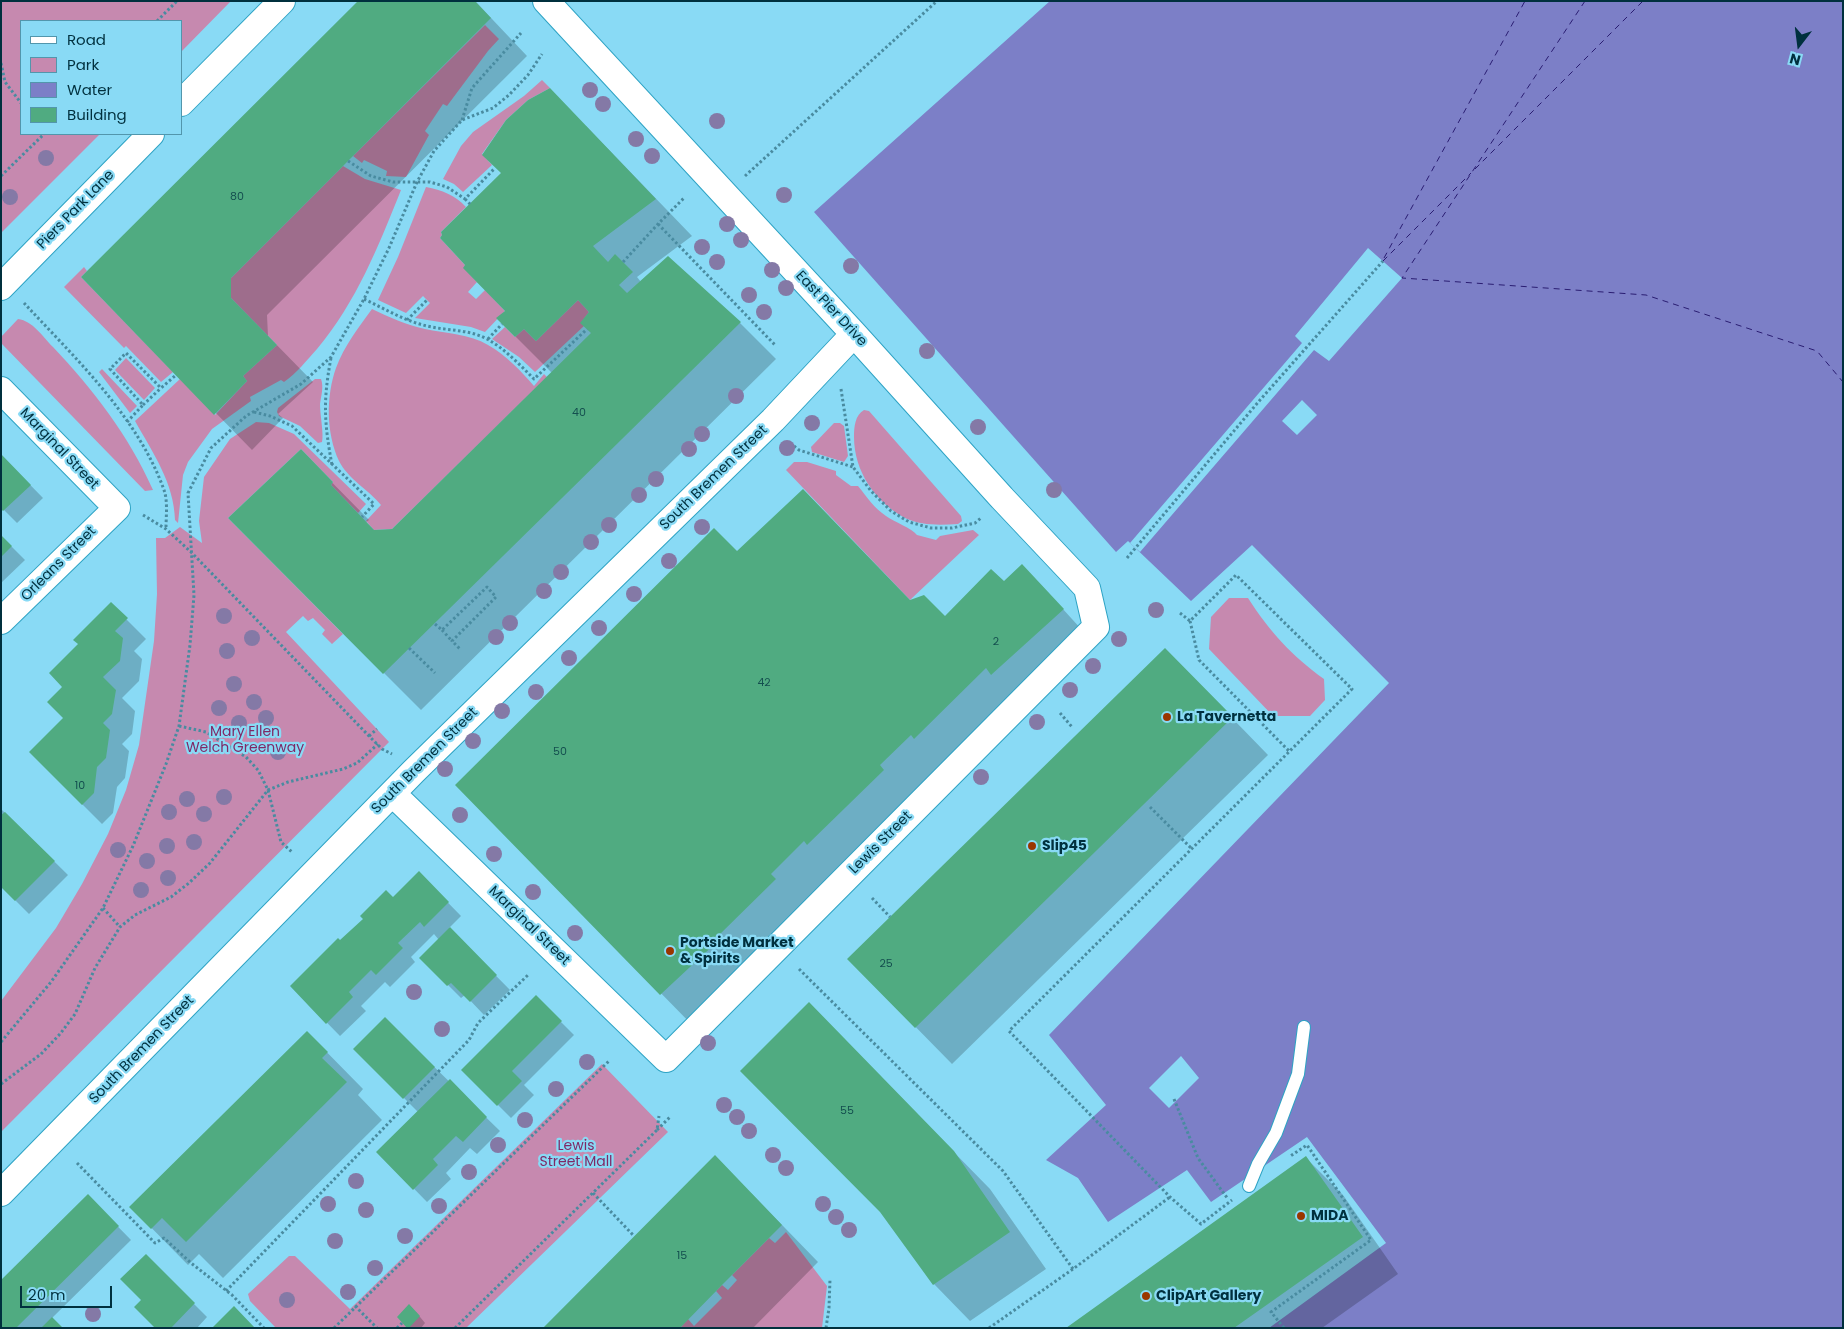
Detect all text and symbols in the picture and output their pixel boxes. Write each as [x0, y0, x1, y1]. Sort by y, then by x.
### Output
legend [20, 20, 182, 135]
north arrow [1774, 20, 1824, 70]
text: Road [67, 29, 106, 50]
text: N [1787, 48, 1803, 71]
text: Park [67, 54, 99, 75]
text: Water [67, 79, 112, 100]
text: Building [67, 104, 127, 125]
street label: Piers Park Lane [34, 167, 118, 253]
house number: 80 [230, 190, 244, 204]
street label: East Pier Drive [792, 268, 870, 350]
street label: Marginal Street [16, 405, 102, 493]
house number: 40 [572, 406, 586, 420]
street label: South Bremen Street [657, 422, 771, 534]
street label: Orleans Street [18, 523, 100, 605]
house number: 2 [993, 635, 999, 649]
house number: 42 [757, 676, 771, 690]
street label: South Bremen Street [368, 704, 482, 818]
place label: La Tavernetta [1177, 709, 1276, 725]
marker: La Tavernetta [1161, 711, 1173, 723]
park label: Mary Ellen Welch Greenway [186, 724, 304, 756]
house number: 50 [553, 745, 567, 759]
house number: 10 [75, 779, 85, 793]
street label: Lewis Street [846, 808, 916, 878]
place label: Slip45 [1042, 838, 1087, 854]
marker: Slip45 [1026, 840, 1038, 852]
street label: Marginal Street [485, 883, 573, 969]
place label: Portside Market & Spirits [680, 935, 794, 968]
marker: Portside Market & Spirits [664, 945, 676, 957]
house number: 25 [879, 957, 893, 971]
street label: South Bremen Street [86, 993, 198, 1107]
house number: 55 [840, 1104, 854, 1118]
park label: Lewis Street Mall [539, 1138, 613, 1170]
place label: MIDA [1311, 1208, 1348, 1224]
marker: MIDA [1295, 1210, 1307, 1222]
house number: 15 [677, 1249, 687, 1263]
scale bar [22, 1276, 115, 1308]
text: 20 m [28, 1284, 66, 1305]
place label: ClipArt Gallery [1156, 1288, 1261, 1304]
marker: ClipArt Gallery [1140, 1290, 1152, 1302]

